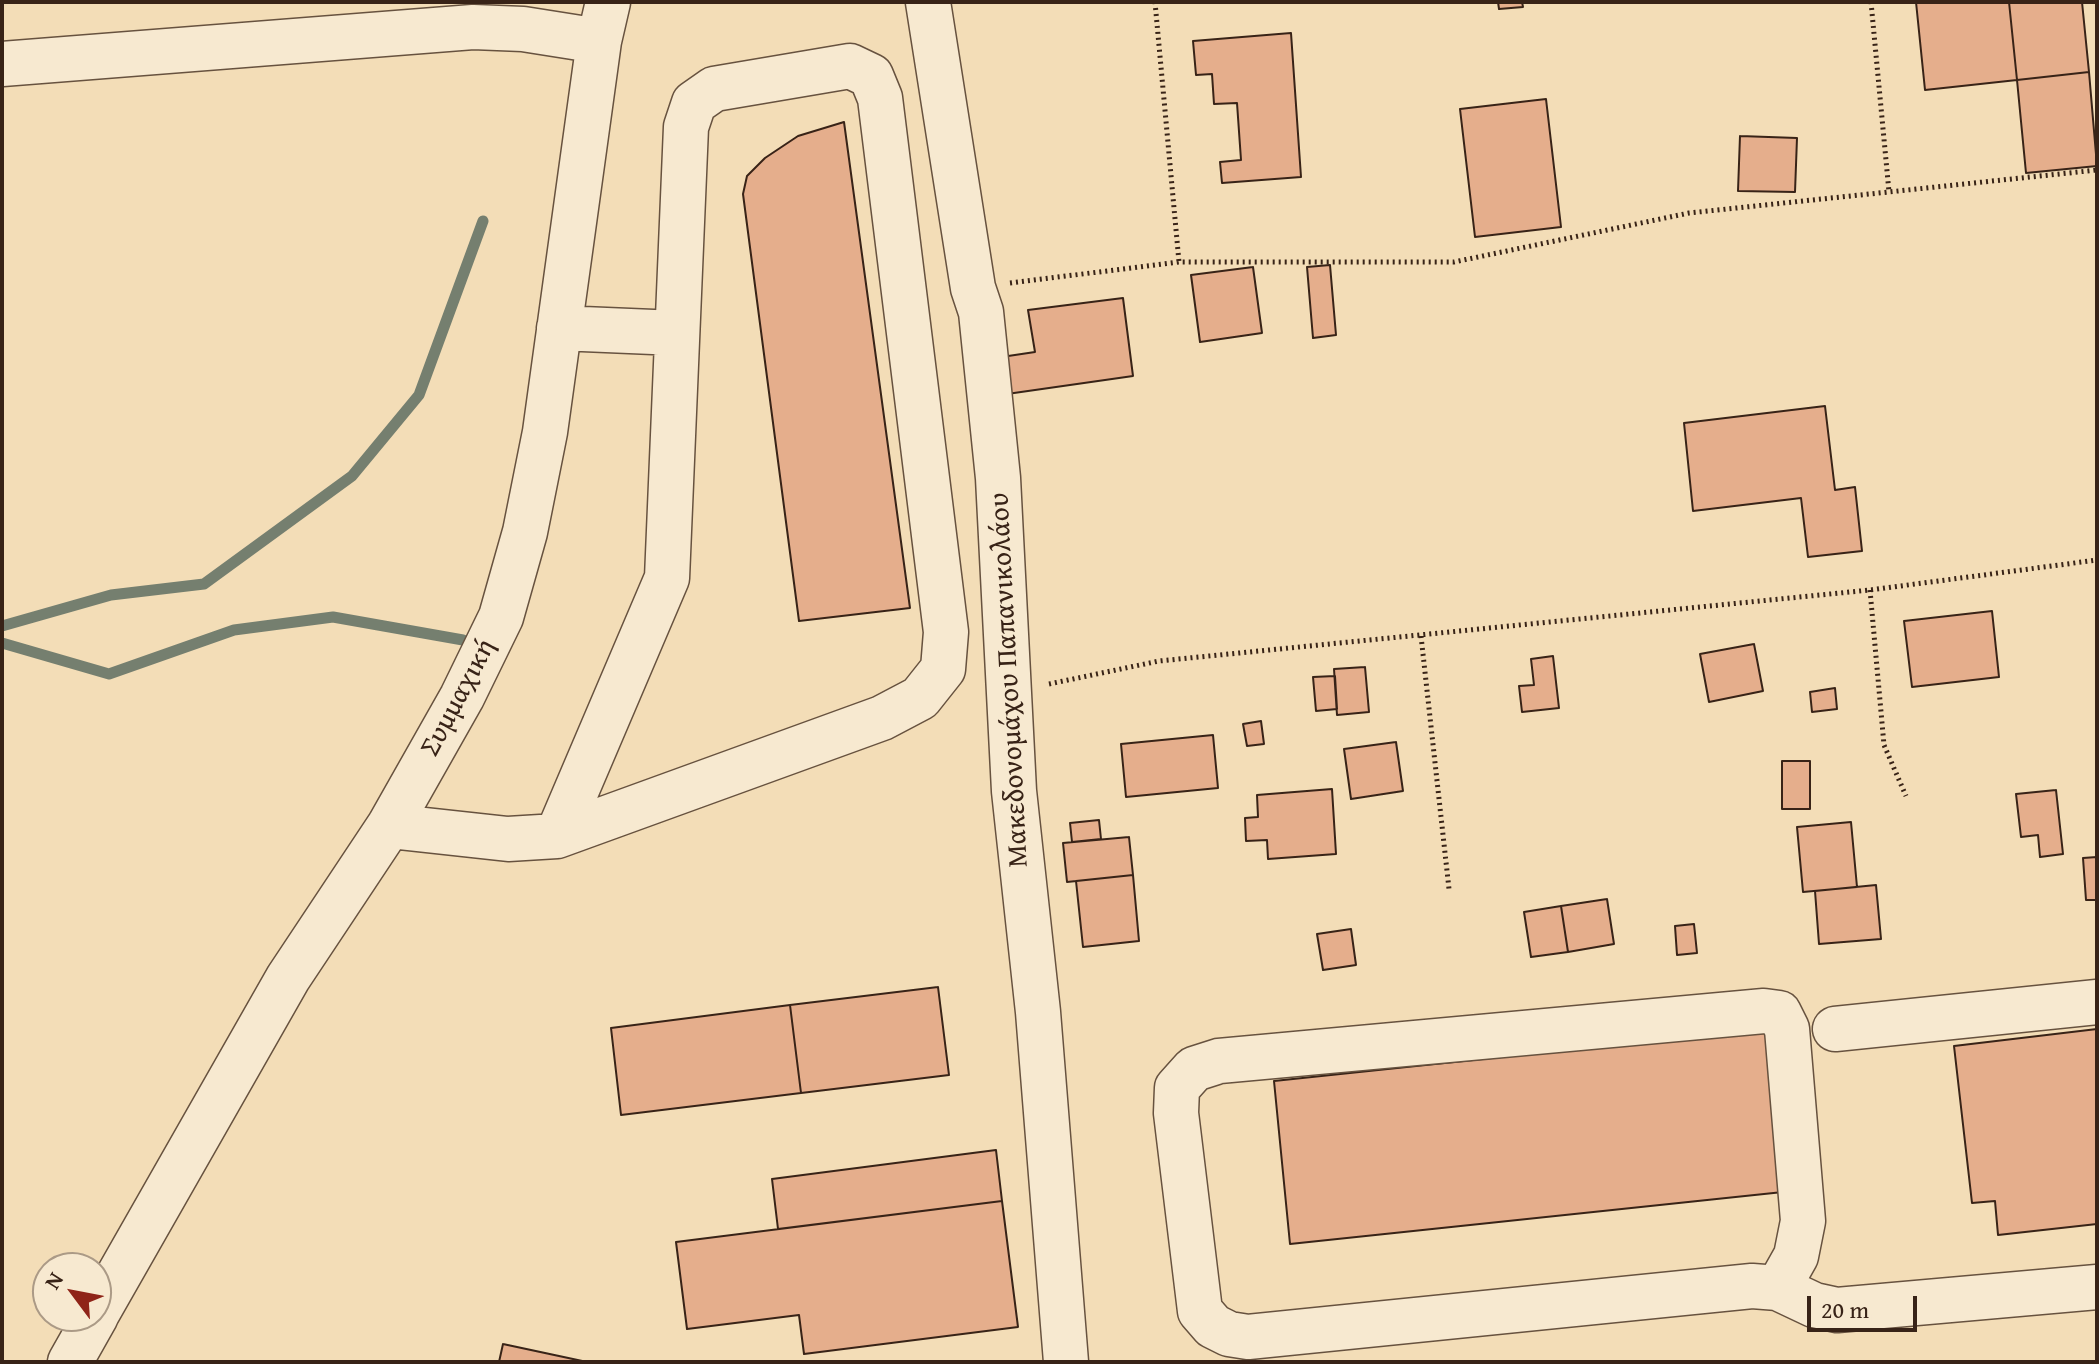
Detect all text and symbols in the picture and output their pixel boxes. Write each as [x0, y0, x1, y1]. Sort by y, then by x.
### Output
street label: Μακεδονομάχου Παπανικολάου [983, 492, 1037, 868]
street label: Συμμαχική [414, 634, 504, 762]
north arrow [32, 1252, 112, 1332]
text: N [36, 1266, 71, 1295]
scale bar [1811, 1280, 1921, 1330]
text: 20 m [1821, 1292, 1869, 1327]

